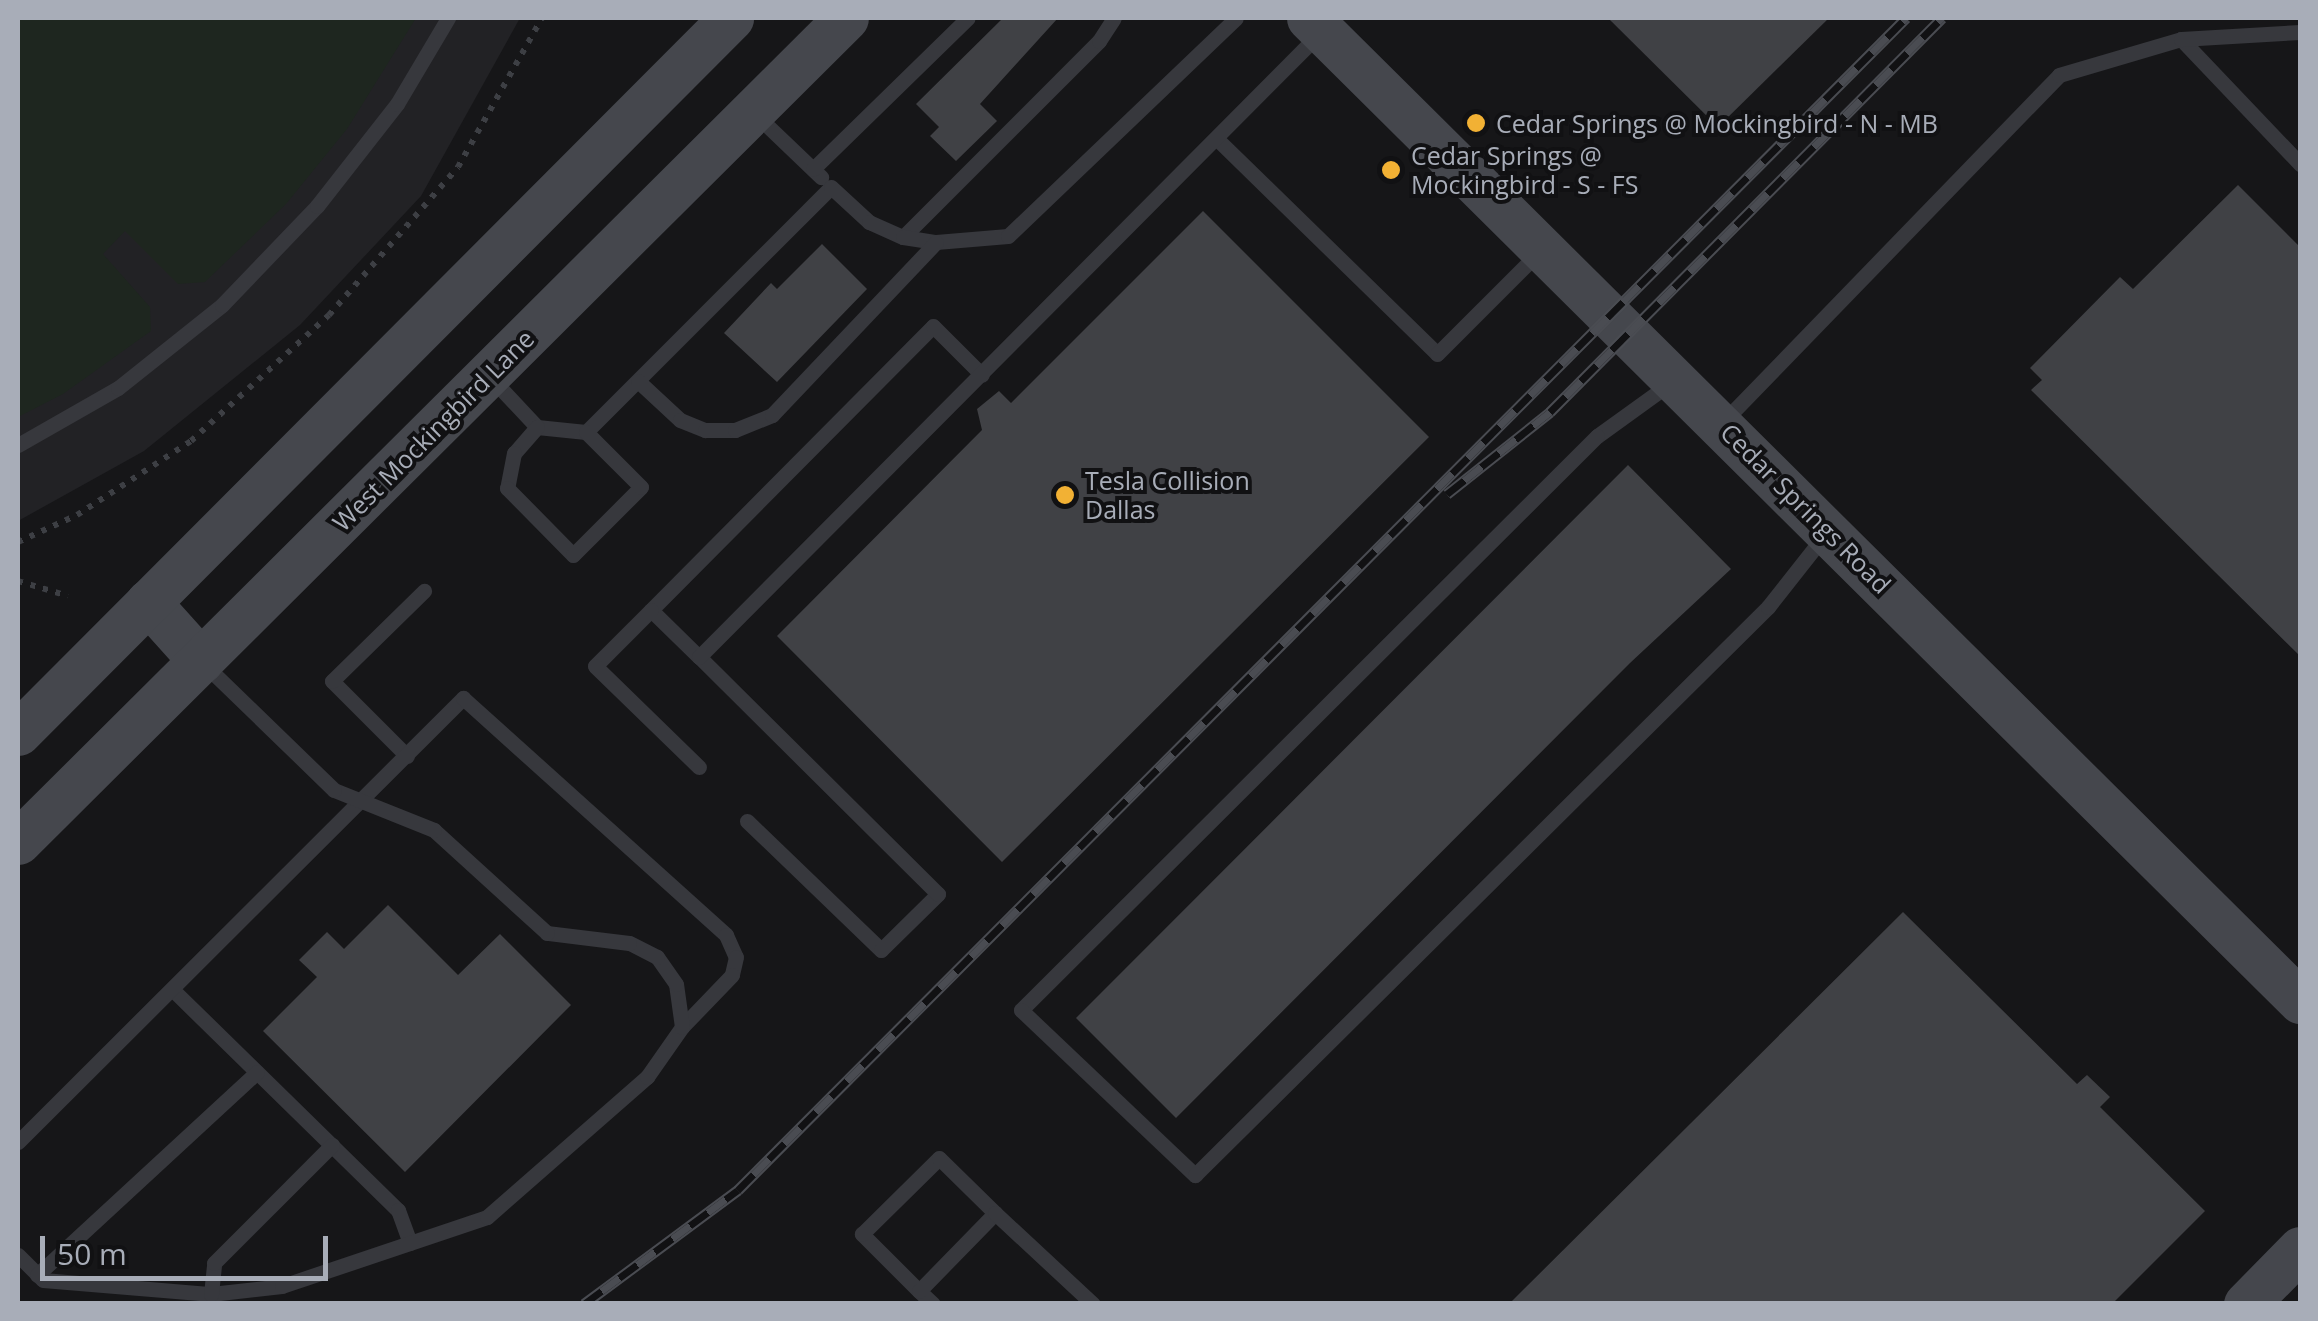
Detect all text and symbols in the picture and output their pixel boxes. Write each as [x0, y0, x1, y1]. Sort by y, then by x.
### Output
place label: Cedar Springs @ Mockingbird - N - MB [1496, 108, 1938, 138]
marker: Cedar Springs @ Mockingbird - N - MB [1465, 112, 1487, 134]
place label: Cedar Springs @ Mockingbird - S - FS [1411, 141, 1638, 200]
marker: Cedar Springs @ Mockingbird - S - FS [1380, 159, 1402, 181]
street label: West Mockingbird Lane [326, 323, 540, 537]
street label: Cedar Springs Road [1715, 417, 1897, 599]
place label: Tesla Collision Dallas [1085, 466, 1250, 525]
marker: Tesla Collision Dallas [1054, 484, 1076, 506]
scale bar [45, 1216, 332, 1278]
text: 50 m [57, 1233, 127, 1274]

